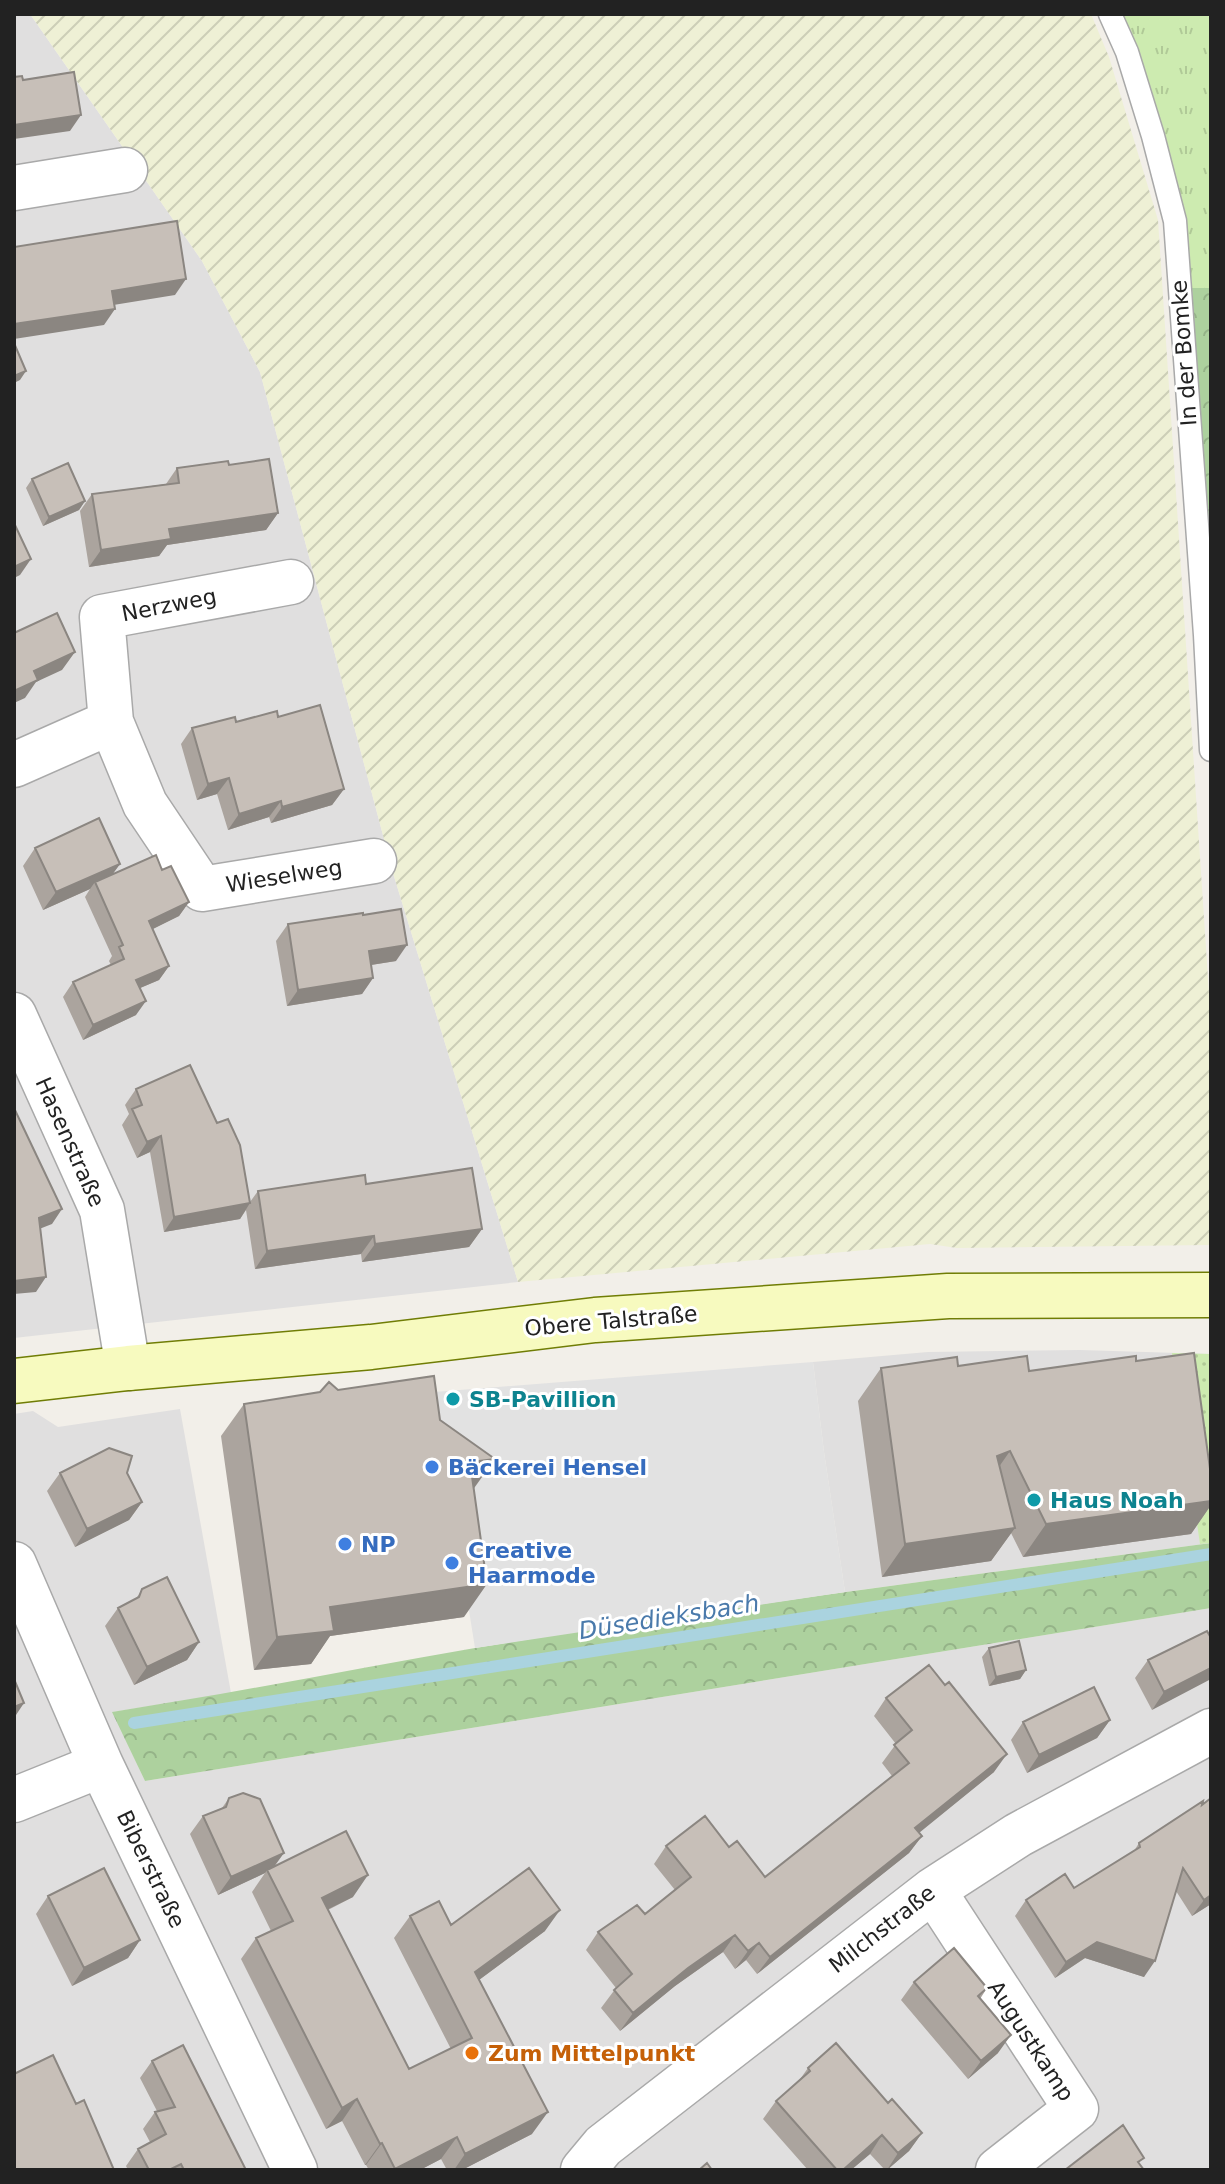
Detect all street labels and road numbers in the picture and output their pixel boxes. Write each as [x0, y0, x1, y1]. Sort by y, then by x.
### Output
street label: In der Bomke [1166, 279, 1202, 427]
street label: Nerzweg [119, 584, 219, 626]
street label: Wieselweg [224, 854, 344, 898]
street label: Hasenstraße [30, 1073, 110, 1211]
street label: Obere Talstraße [524, 1301, 698, 1341]
street label: Biberstraße [112, 1806, 190, 1932]
street label: Milchstraße [824, 1880, 940, 1978]
street label: Augustkamp [983, 1976, 1079, 2106]

